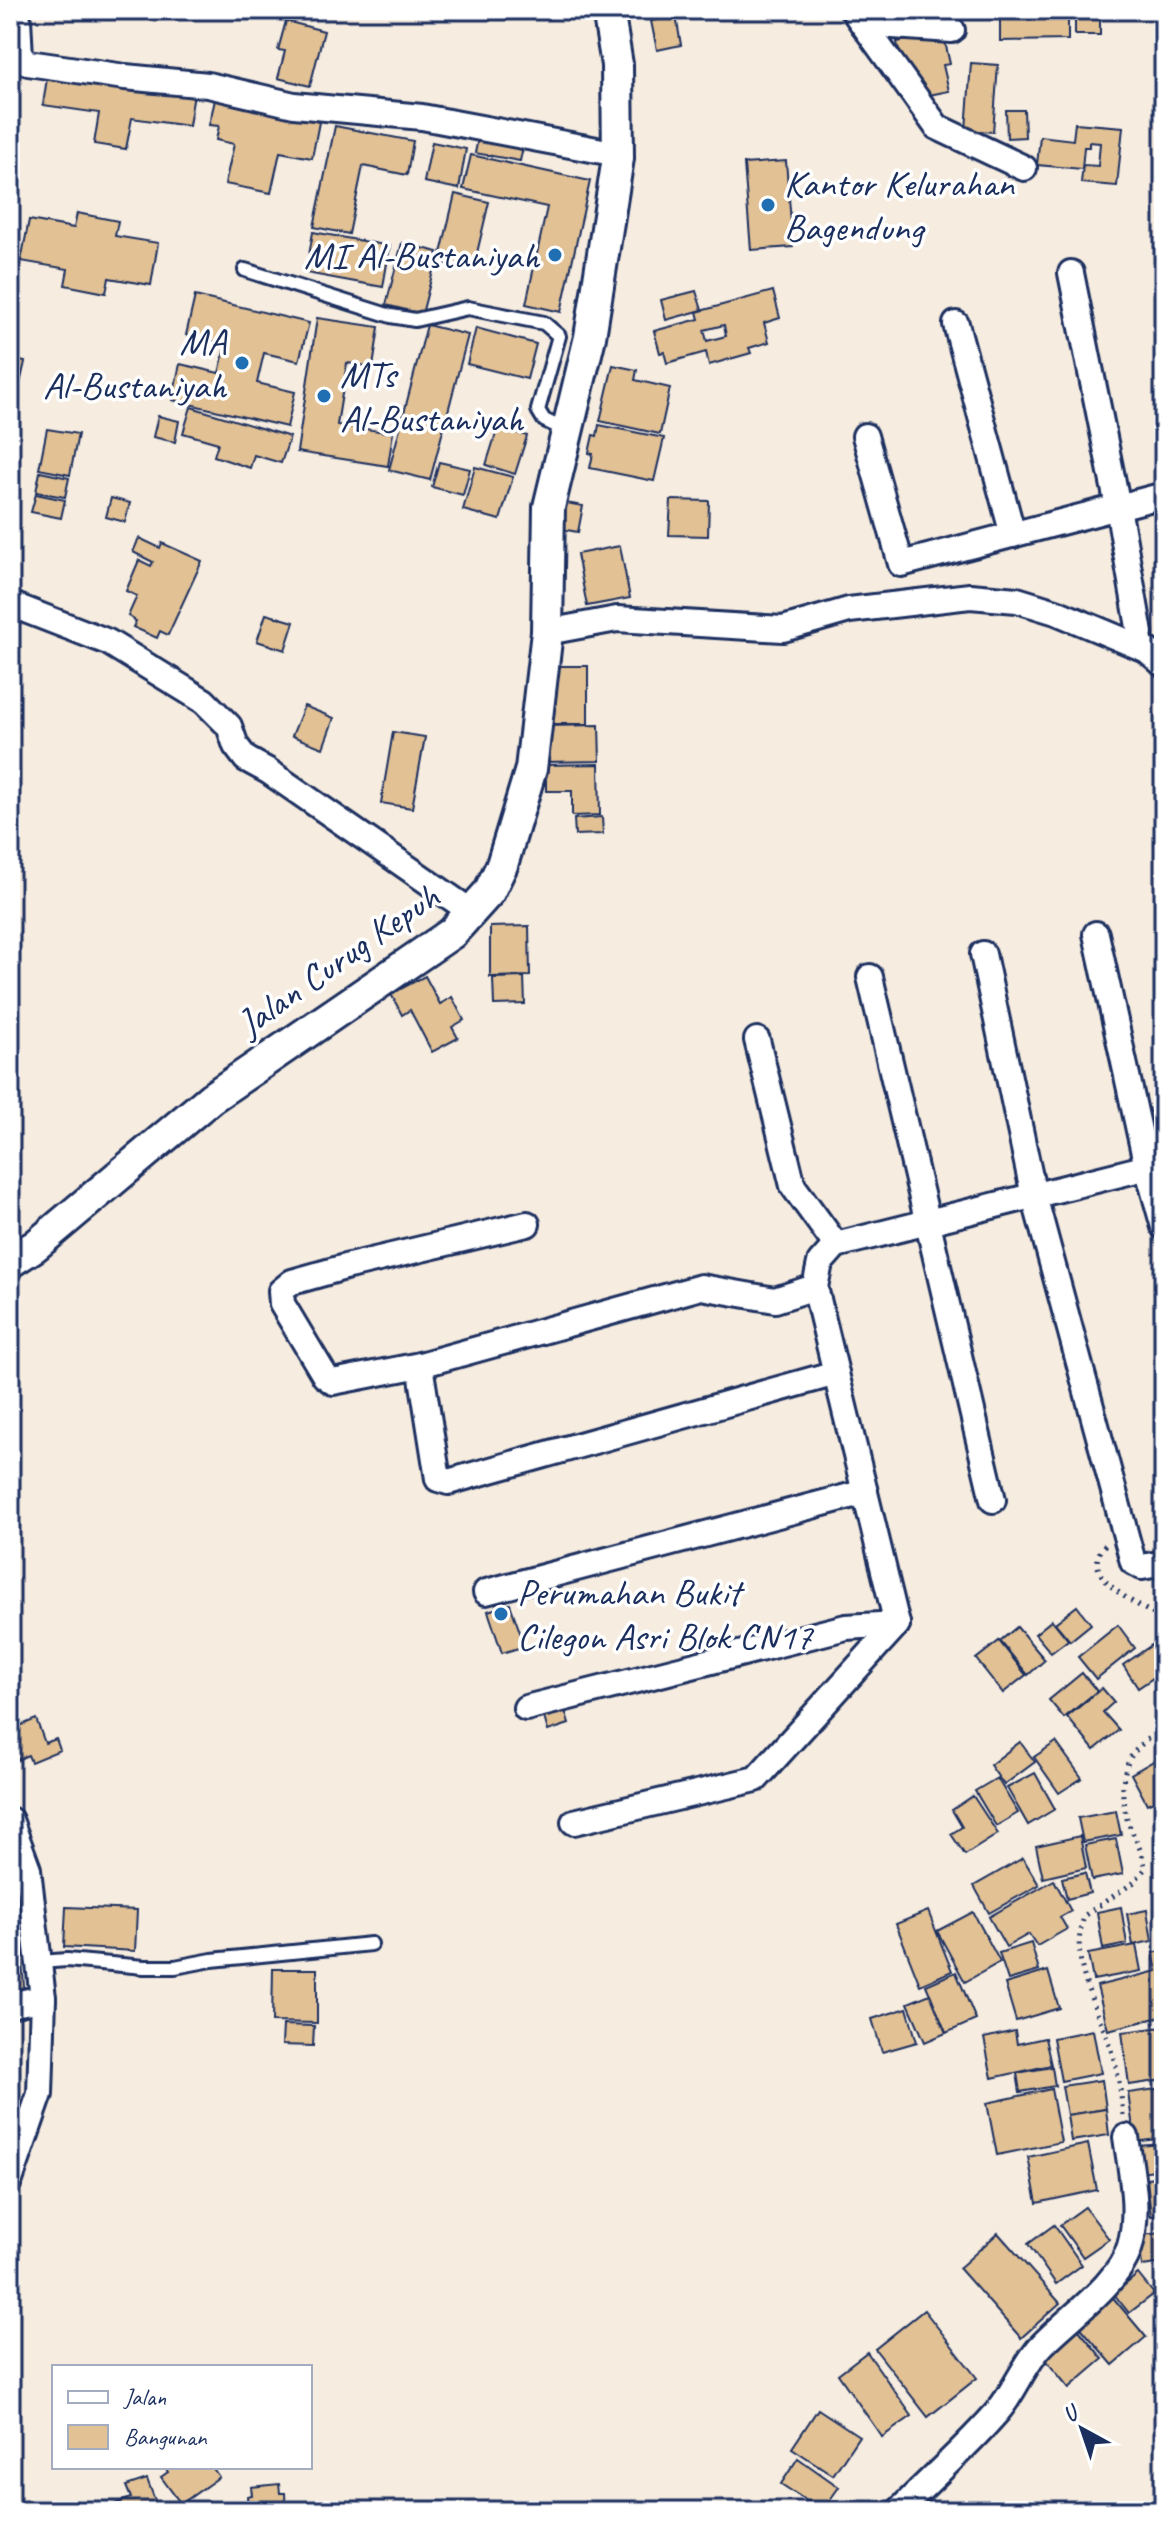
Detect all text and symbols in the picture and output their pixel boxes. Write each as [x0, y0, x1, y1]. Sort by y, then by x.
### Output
place label: Kantor Kelurahan Bagendung [784, 160, 1016, 251]
marker: Kantor Kelurahan Bagendung [759, 196, 777, 214]
place label: MI Al-Bustaniyah [304, 232, 541, 279]
marker: MI Al-Bustaniyah [546, 246, 564, 264]
place label: MA Al-Bustaniyah [43, 318, 228, 409]
place label: MTs Al-Bustaniyah [340, 351, 525, 442]
marker: MA Al-Bustaniyah [233, 354, 251, 372]
marker: MTs Al-Bustaniyah [315, 387, 333, 405]
street label: Jalan Curug Kepuh [226, 873, 449, 1048]
place label: Perumahan Bukit Cilegon Asri Blok CN17 [517, 1569, 814, 1660]
marker: Perumahan Bukit Cilegon Asri Blok CN17 [492, 1605, 510, 1623]
legend [52, 2365, 312, 2469]
text: Jalan [123, 2382, 166, 2412]
north arrow [1042, 2389, 1122, 2469]
text: U [1057, 2397, 1086, 2429]
text: Bangunan [124, 2422, 208, 2452]

